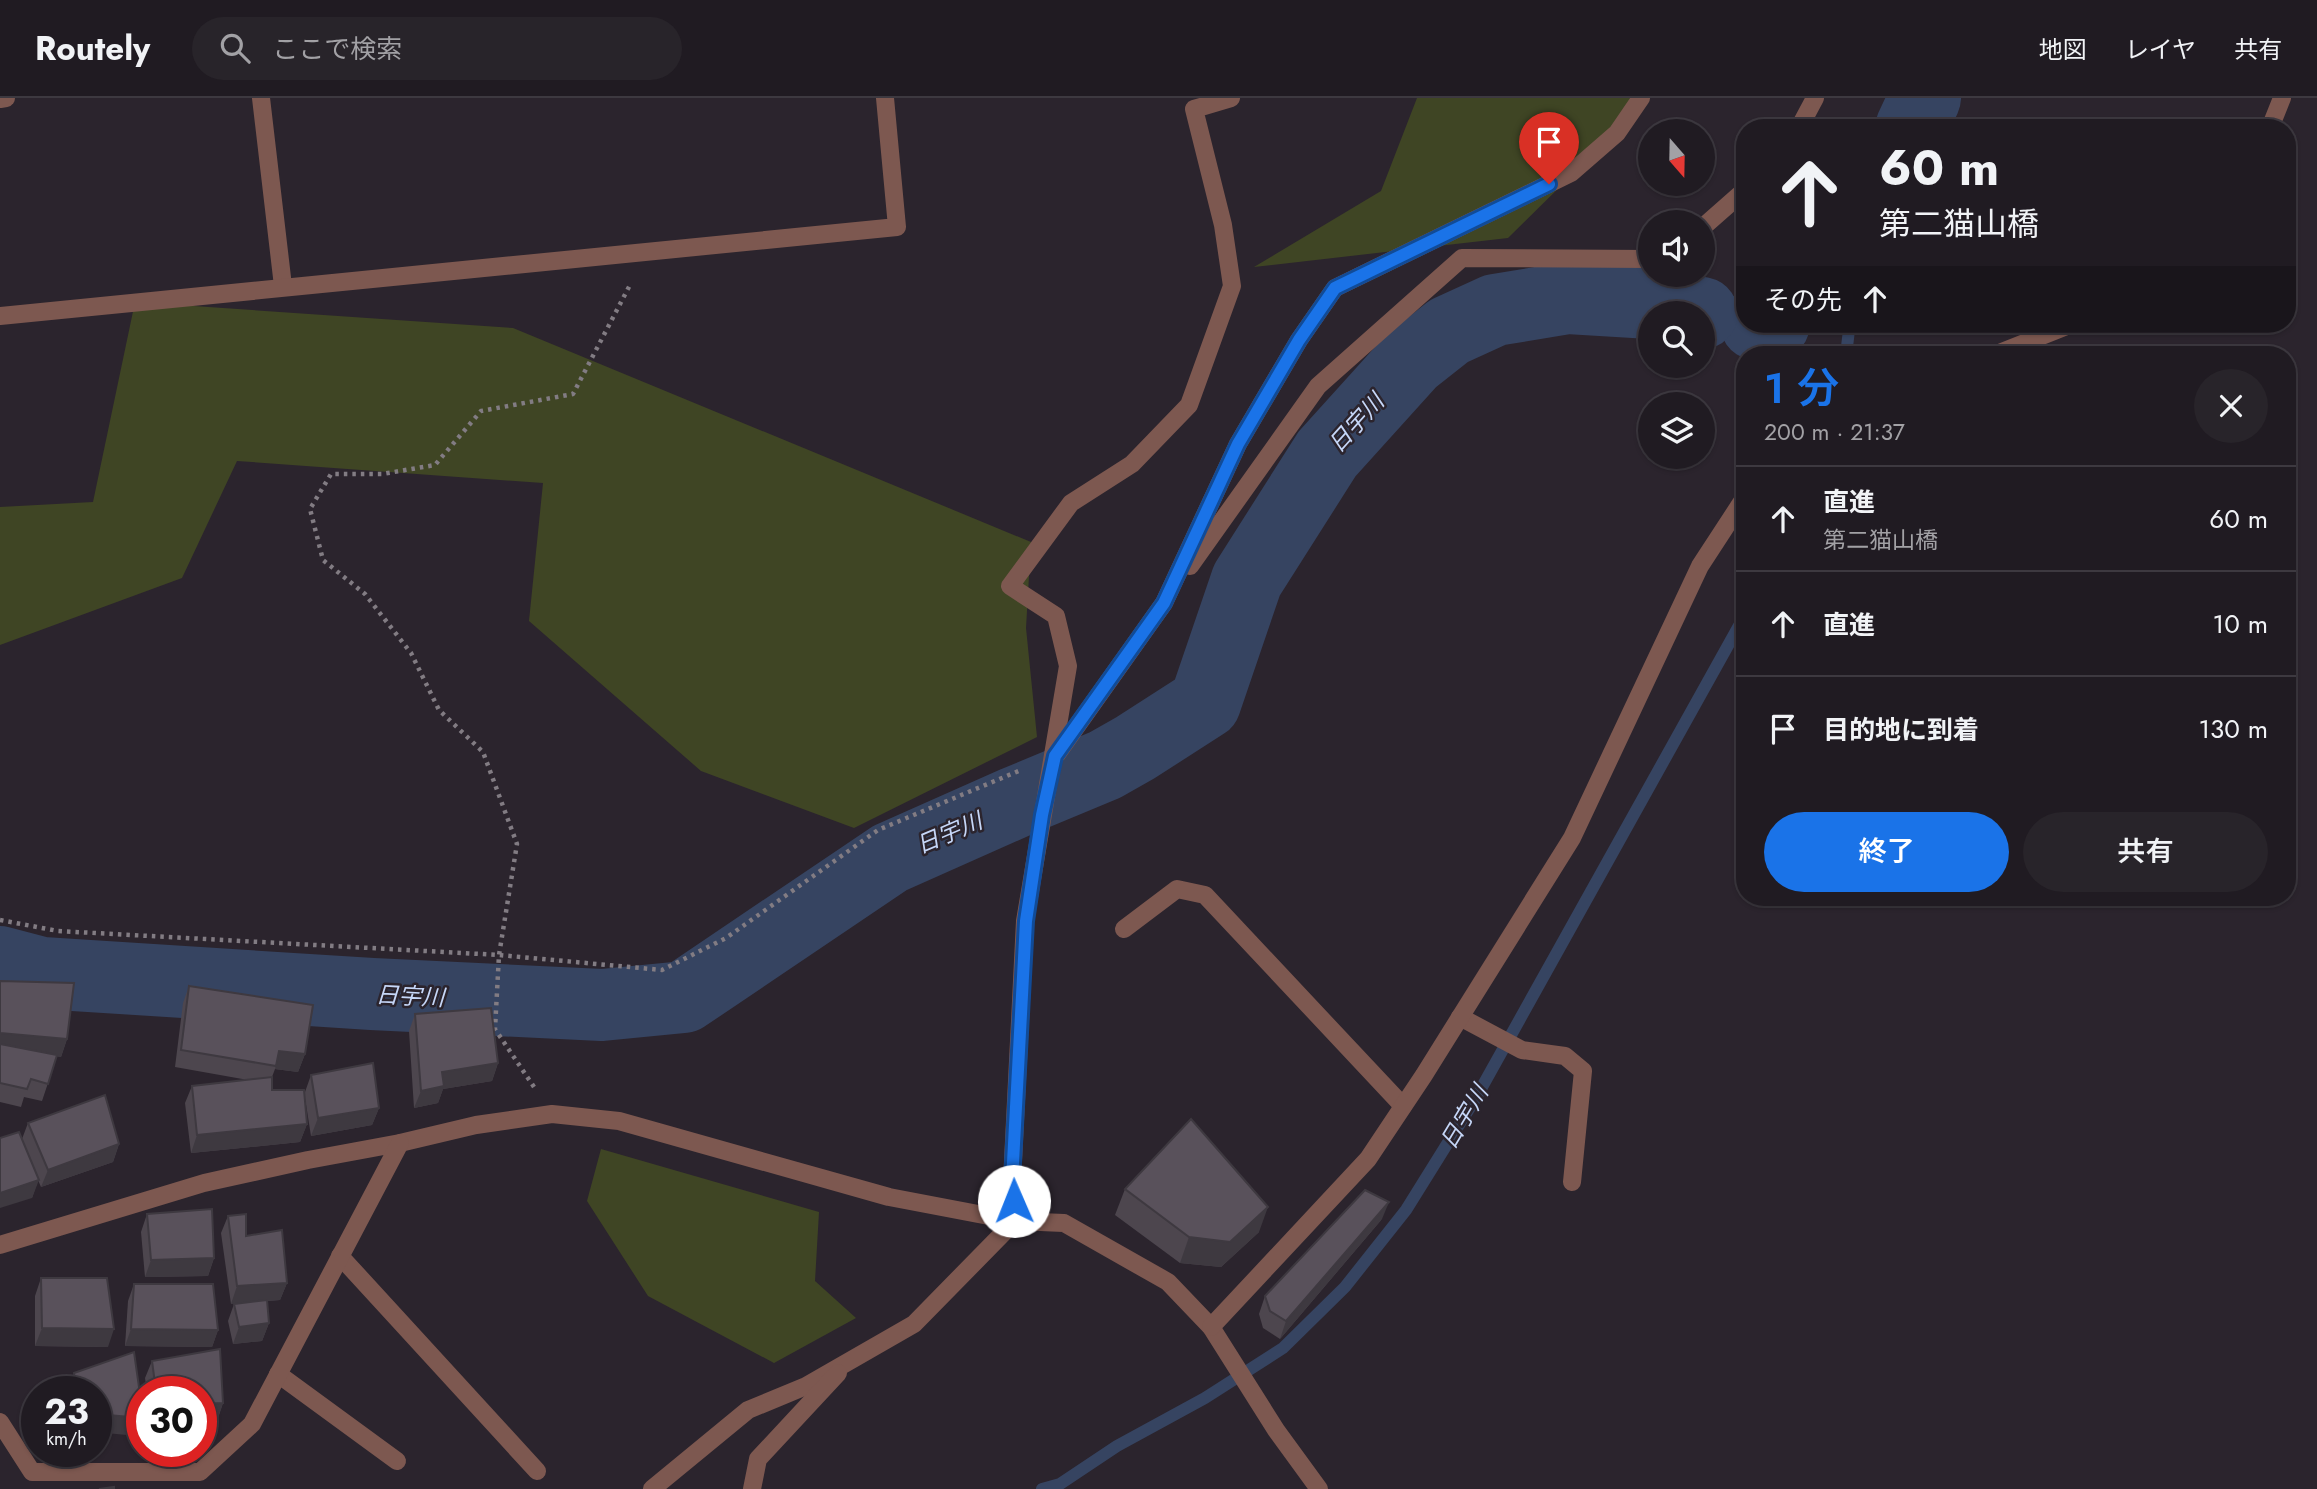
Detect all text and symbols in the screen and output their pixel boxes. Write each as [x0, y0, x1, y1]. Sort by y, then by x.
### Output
search box [192, 17, 682, 80]
text: Routely [35, 25, 150, 72]
icon: search [216, 29, 254, 67]
text: ここで検索 [272, 30, 402, 68]
text: 地図 [2039, 32, 2087, 67]
text: レイヤ [2125, 32, 2196, 67]
text: 共有 [2234, 32, 2282, 67]
pin [1519, 112, 1579, 184]
north arrow [1638, 119, 1715, 196]
map controls [1638, 119, 1715, 469]
icon: arrive [1530, 123, 1568, 161]
text: 60 m [1879, 133, 1999, 203]
icon: ahead [1764, 147, 1855, 238]
text: 第二猫山橋 [1879, 201, 2039, 247]
button: sound [1638, 210, 1715, 287]
icon: ahead [1856, 280, 1894, 318]
text: その先 [1764, 281, 1842, 319]
button: search [1638, 301, 1715, 378]
text: 1 分 [1764, 358, 1839, 419]
button: close [2194, 369, 2268, 443]
water label: 日宇川 [1320, 384, 1394, 460]
button: layers [1638, 392, 1715, 469]
text: 200 m · 21:37 [1764, 415, 1905, 449]
text: 直進 [1823, 483, 1875, 521]
icon: ahead [1764, 500, 1802, 538]
text: 60 m [2209, 500, 2268, 538]
text: 第二猫山橋 [1823, 523, 1938, 557]
icon: ahead [1764, 605, 1802, 643]
text: 10 m [2213, 605, 2268, 643]
text: 直進 [1823, 606, 1875, 644]
icon: arrive [1764, 710, 1802, 748]
text: 130 m [2198, 710, 2268, 748]
text: 目的地に到着 [1823, 711, 1979, 749]
water label: 日宇川 [911, 803, 990, 862]
button: 終了 [1764, 812, 2009, 892]
button: 共有 [2023, 812, 2268, 892]
water label: 日宇川 [375, 977, 448, 1015]
water label: 日宇川 [1432, 1076, 1498, 1155]
position arrow [977, 1164, 1051, 1238]
speed limit sign: 30 [126, 1376, 217, 1467]
text: 23 [44, 1387, 89, 1437]
text: km/h [46, 1426, 87, 1452]

